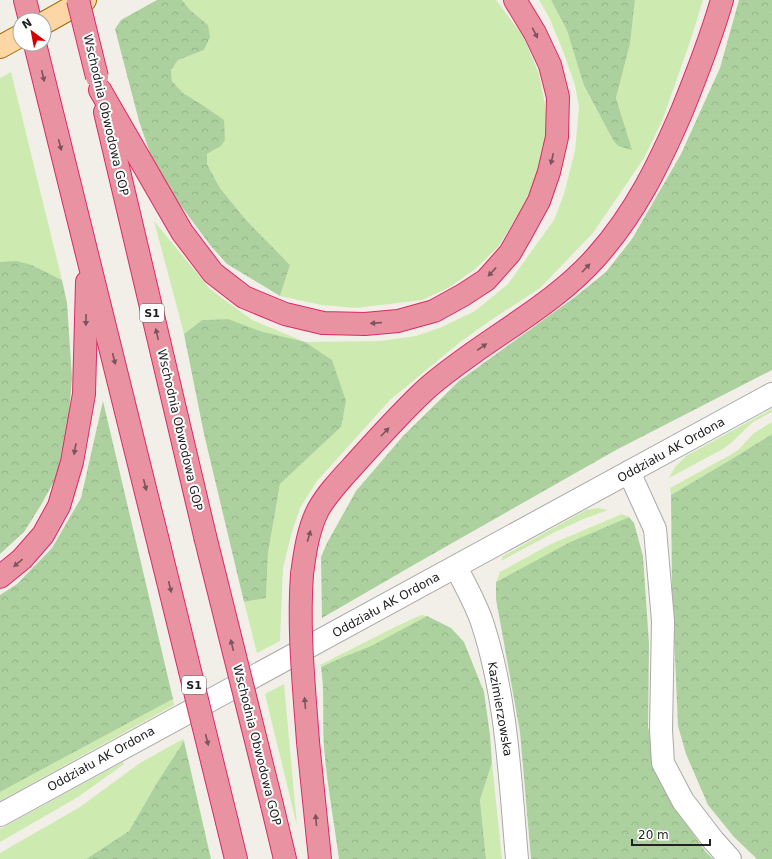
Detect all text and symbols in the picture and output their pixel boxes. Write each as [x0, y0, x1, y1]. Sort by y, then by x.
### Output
north arrow [12, 12, 52, 52]
text: N [20, 16, 34, 32]
one-way arrow [532, 28, 538, 39]
street label: Wschodnia Obwodowa GOP [81, 33, 131, 197]
one-way arrow [40, 70, 46, 82]
one-way arrow [58, 139, 64, 151]
one-way arrow [549, 152, 555, 165]
one-way arrow [581, 264, 590, 273]
one-way arrow [488, 267, 497, 277]
road number: S1 [140, 304, 164, 322]
one-way arrow [83, 314, 90, 326]
one-way arrow [370, 320, 382, 327]
one-way arrow [154, 328, 160, 340]
one-way arrow [477, 343, 487, 351]
street label: Wschodnia Obwodowa GOP [155, 348, 205, 512]
one-way arrow [111, 353, 117, 365]
street label: Oddziału AK Ordona [615, 415, 727, 485]
one-way arrow [380, 427, 389, 437]
one-way arrow [72, 443, 78, 455]
one-way arrow [142, 479, 148, 491]
one-way arrow [306, 529, 312, 541]
one-way arrow [13, 558, 23, 567]
street label: Oddziału AK Ordona [330, 570, 442, 640]
one-way arrow [167, 581, 173, 593]
one-way arrow [229, 639, 235, 651]
street label: Kazimierzowska [485, 661, 515, 757]
street label: Wschodnia Obwodowa GOP [230, 663, 284, 827]
road number: S1 [182, 676, 206, 694]
one-way arrow [302, 697, 308, 709]
street label: Oddziału AK Ordona [45, 724, 157, 794]
one-way arrow [204, 735, 210, 747]
one-way arrow [313, 814, 319, 826]
scale bar [632, 821, 710, 847]
text: 20 m [638, 828, 669, 842]

